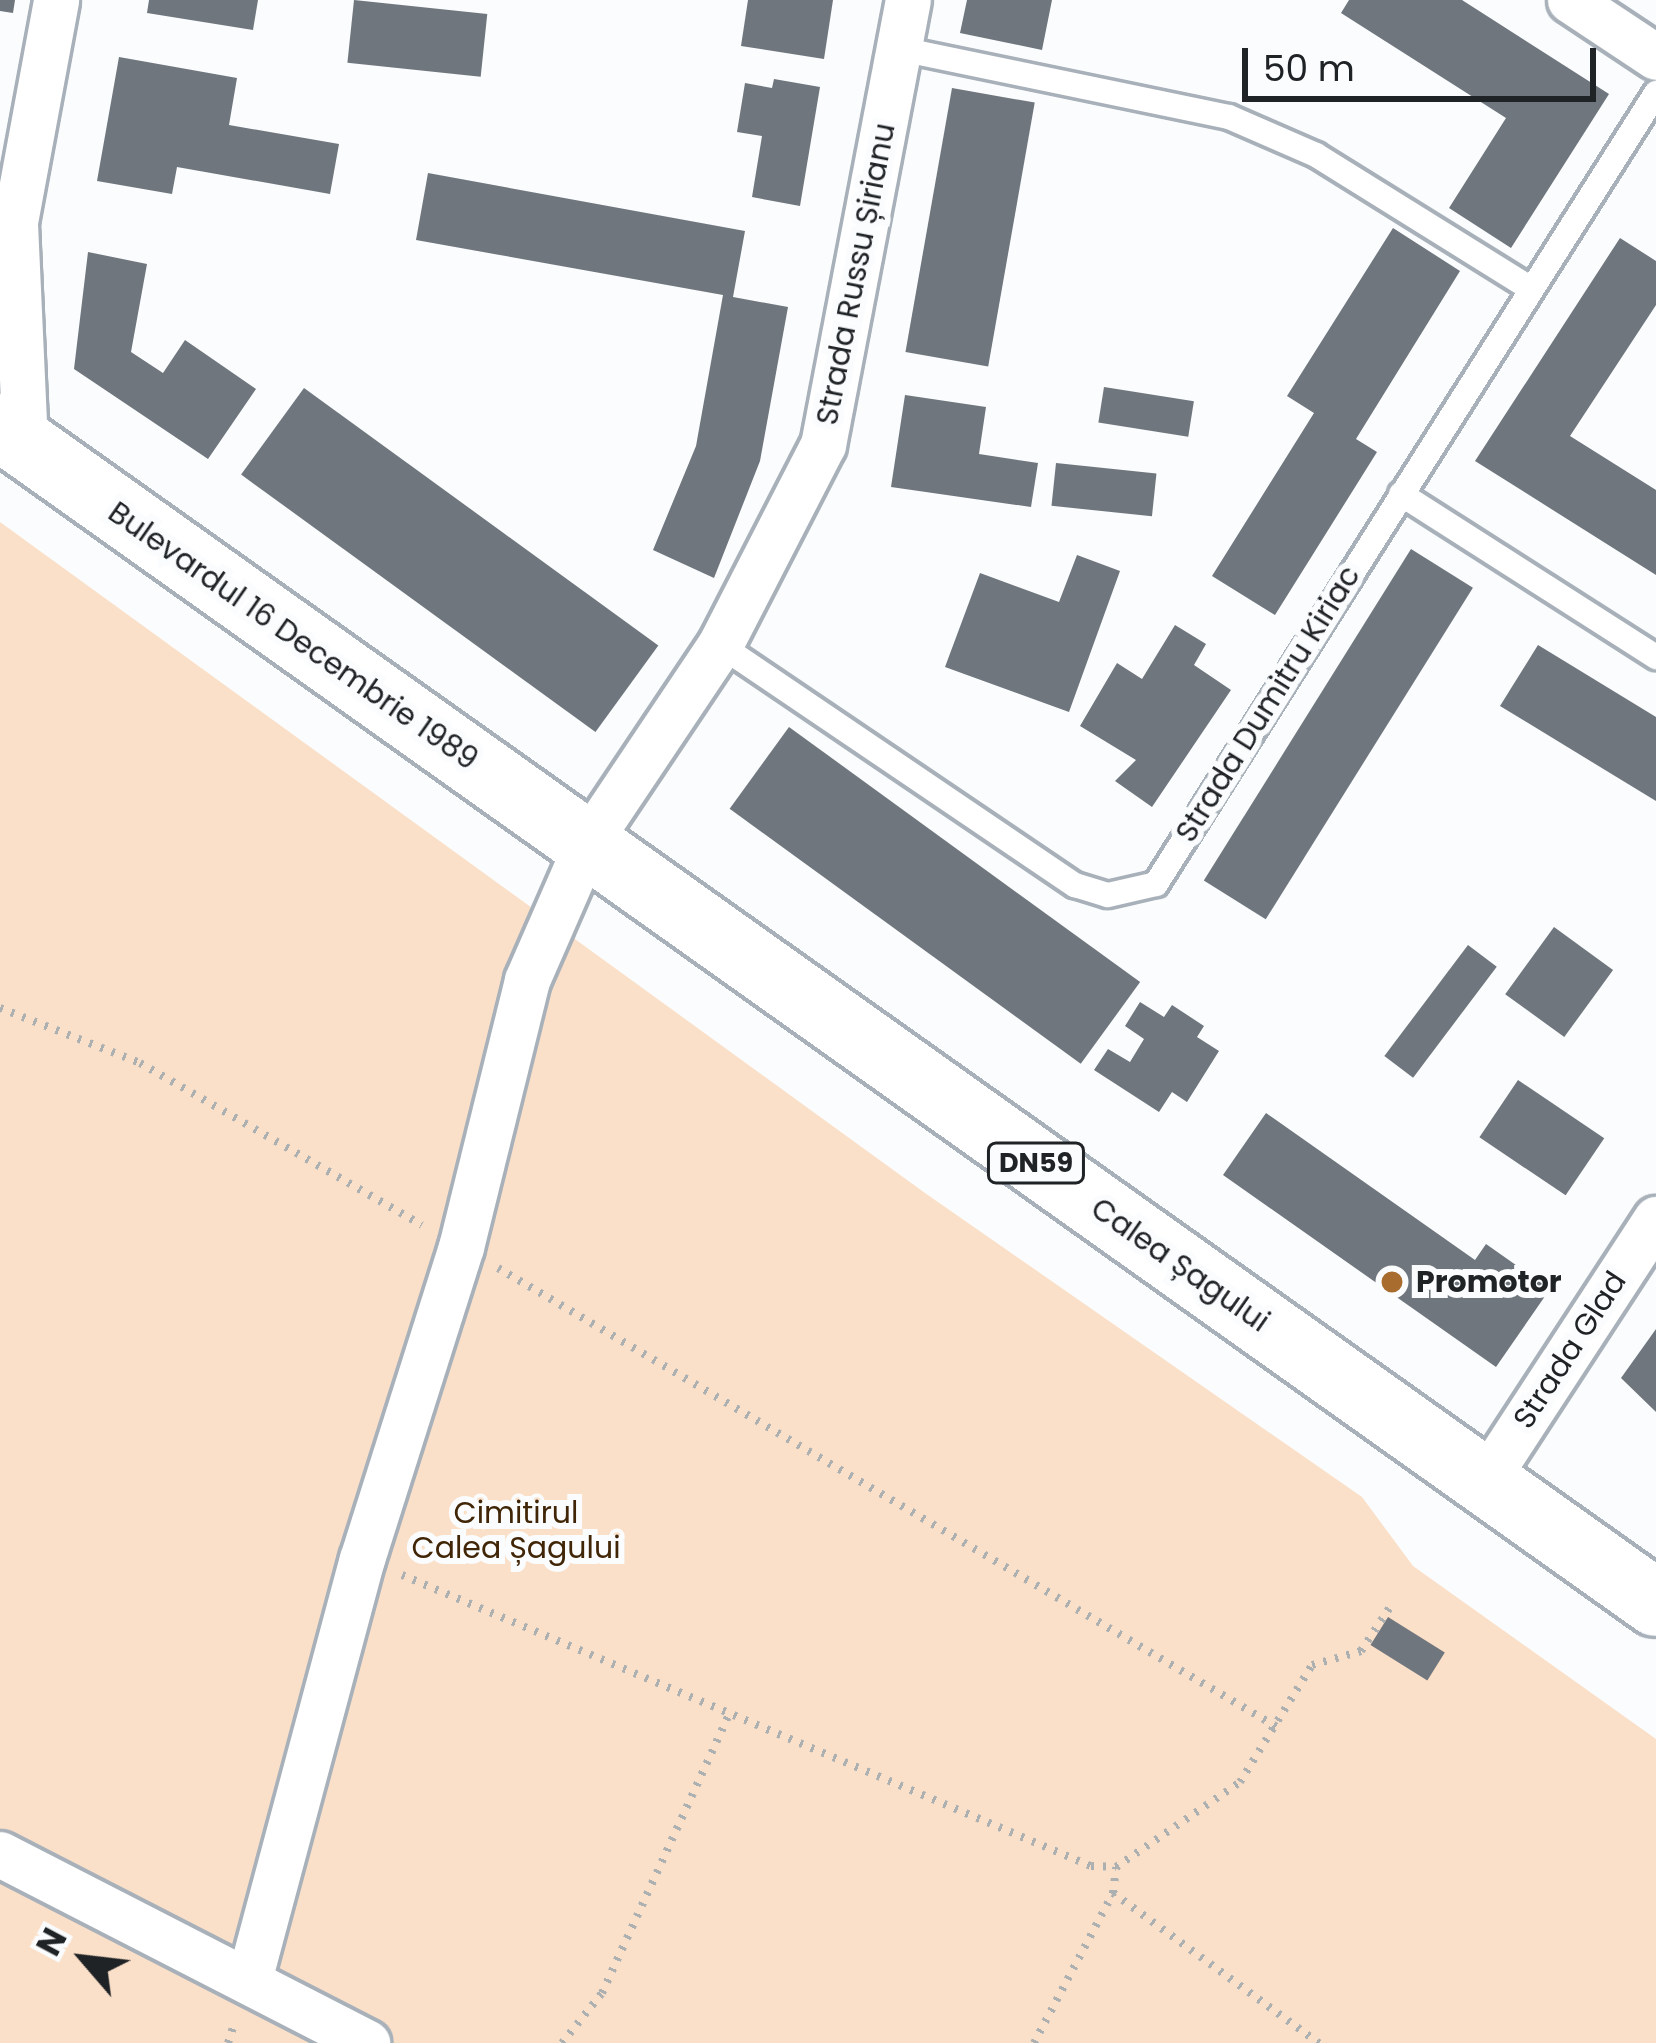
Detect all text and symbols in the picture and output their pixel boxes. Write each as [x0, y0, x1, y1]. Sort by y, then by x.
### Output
scale bar [1248, 24, 1602, 98]
text: 50 m [1263, 43, 1355, 94]
street label: Strada Russu Șirianu [809, 120, 903, 428]
street label: Bulevardul 16 Decembrie 1989 [101, 494, 485, 778]
street label: Strada Dumitru Kiriac [1168, 559, 1368, 849]
road number: DN59 [985, 1142, 1087, 1184]
street label: Calea Șagului [1084, 1190, 1276, 1340]
place label: Promotor [1416, 1264, 1562, 1300]
street label: Strada Glad [1506, 1265, 1634, 1435]
marker: Promotor [1379, 1269, 1405, 1295]
park label: Cimitirul Calea Șagului [411, 1495, 621, 1565]
north arrow [24, 1899, 144, 2019]
text: N [25, 1920, 78, 1964]

